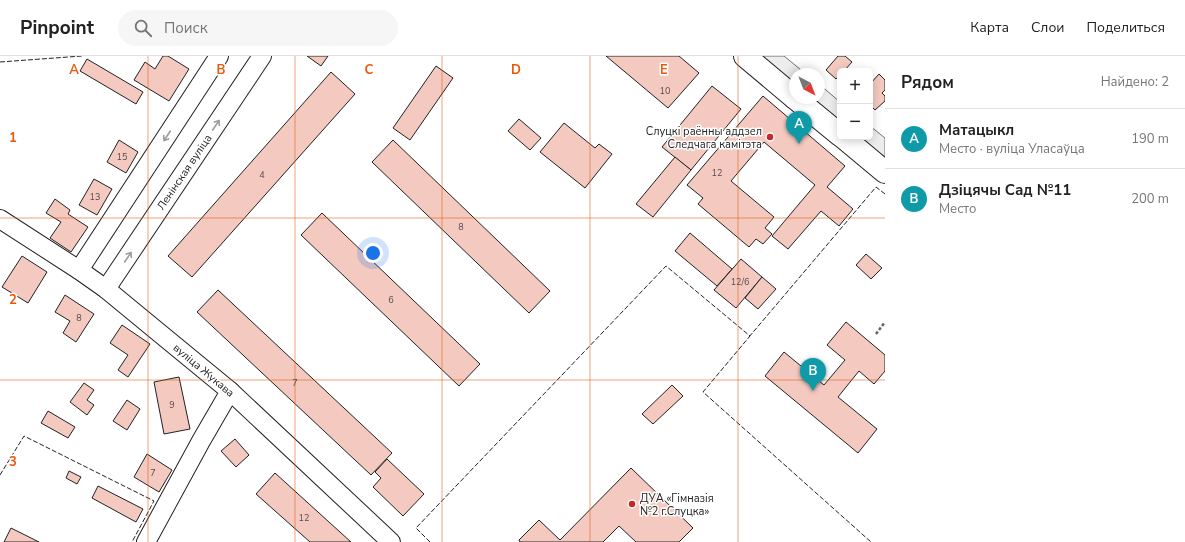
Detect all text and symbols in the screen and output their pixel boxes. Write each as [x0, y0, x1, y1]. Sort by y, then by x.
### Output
search box [118, 10, 398, 46]
text: Pinpoint [20, 15, 94, 41]
icon: search [132, 17, 154, 39]
text: Поиск [164, 18, 208, 38]
text: Карта [970, 18, 1009, 37]
text: Слои [1031, 18, 1065, 37]
text: Поделиться [1087, 18, 1165, 37]
text: A [69, 61, 79, 79]
text: B [217, 61, 226, 79]
text: C [365, 61, 374, 79]
text: D [511, 61, 521, 79]
text: E [660, 61, 668, 79]
north arrow [789, 68, 825, 104]
map controls [837, 68, 873, 140]
button: + [837, 68, 873, 104]
text: Рядом [901, 71, 954, 94]
text: Найдено: 2 [1101, 73, 1169, 91]
house number: 10 [660, 85, 670, 97]
button: − [837, 104, 873, 140]
pin: A [786, 111, 812, 144]
one-way arrow [212, 120, 220, 131]
text: Матацыкл [939, 120, 1014, 140]
place label: Слуцкі раённы аддзел Следчага камітэта [646, 124, 762, 152]
text: 1 [9, 129, 17, 147]
one-way arrow [163, 130, 171, 141]
text: A [909, 130, 919, 148]
text: 190 m [1131, 130, 1169, 148]
street label: Ленінская вуліца [154, 131, 215, 213]
marker: Слуцкі раённы аддзел Следчага камітэта [765, 132, 775, 142]
text: Место · вуліца Уласаўца [939, 140, 1085, 158]
house number: 15 [117, 151, 127, 163]
house number: 12 [712, 167, 722, 179]
house number: 4 [259, 169, 265, 181]
text: Дзіцячы Сад №11 [939, 180, 1071, 200]
text: B [910, 190, 918, 208]
text: 200 m [1131, 190, 1169, 208]
house number: 13 [90, 191, 100, 203]
text: Место [939, 200, 976, 218]
house number: 8 [458, 221, 464, 233]
your location [363, 243, 383, 263]
one-way arrow [124, 251, 132, 262]
house number: 12/6 [731, 276, 749, 288]
text: 2 [9, 291, 17, 309]
house number: 6 [388, 294, 394, 306]
house number: 8 [76, 312, 82, 324]
street label: вуліца Жукава [170, 340, 237, 400]
pin: B [800, 358, 826, 391]
house number: 7 [292, 377, 298, 389]
house number: 9 [169, 399, 175, 411]
text: 3 [9, 453, 17, 471]
house number: 7 [150, 467, 156, 479]
place label: ДУА «Гімназія №2 г.Слуцка» [640, 491, 714, 519]
marker: ДУА «Гімназія №2 г.Слуцка» [627, 499, 637, 509]
house number: 12 [299, 512, 309, 524]

